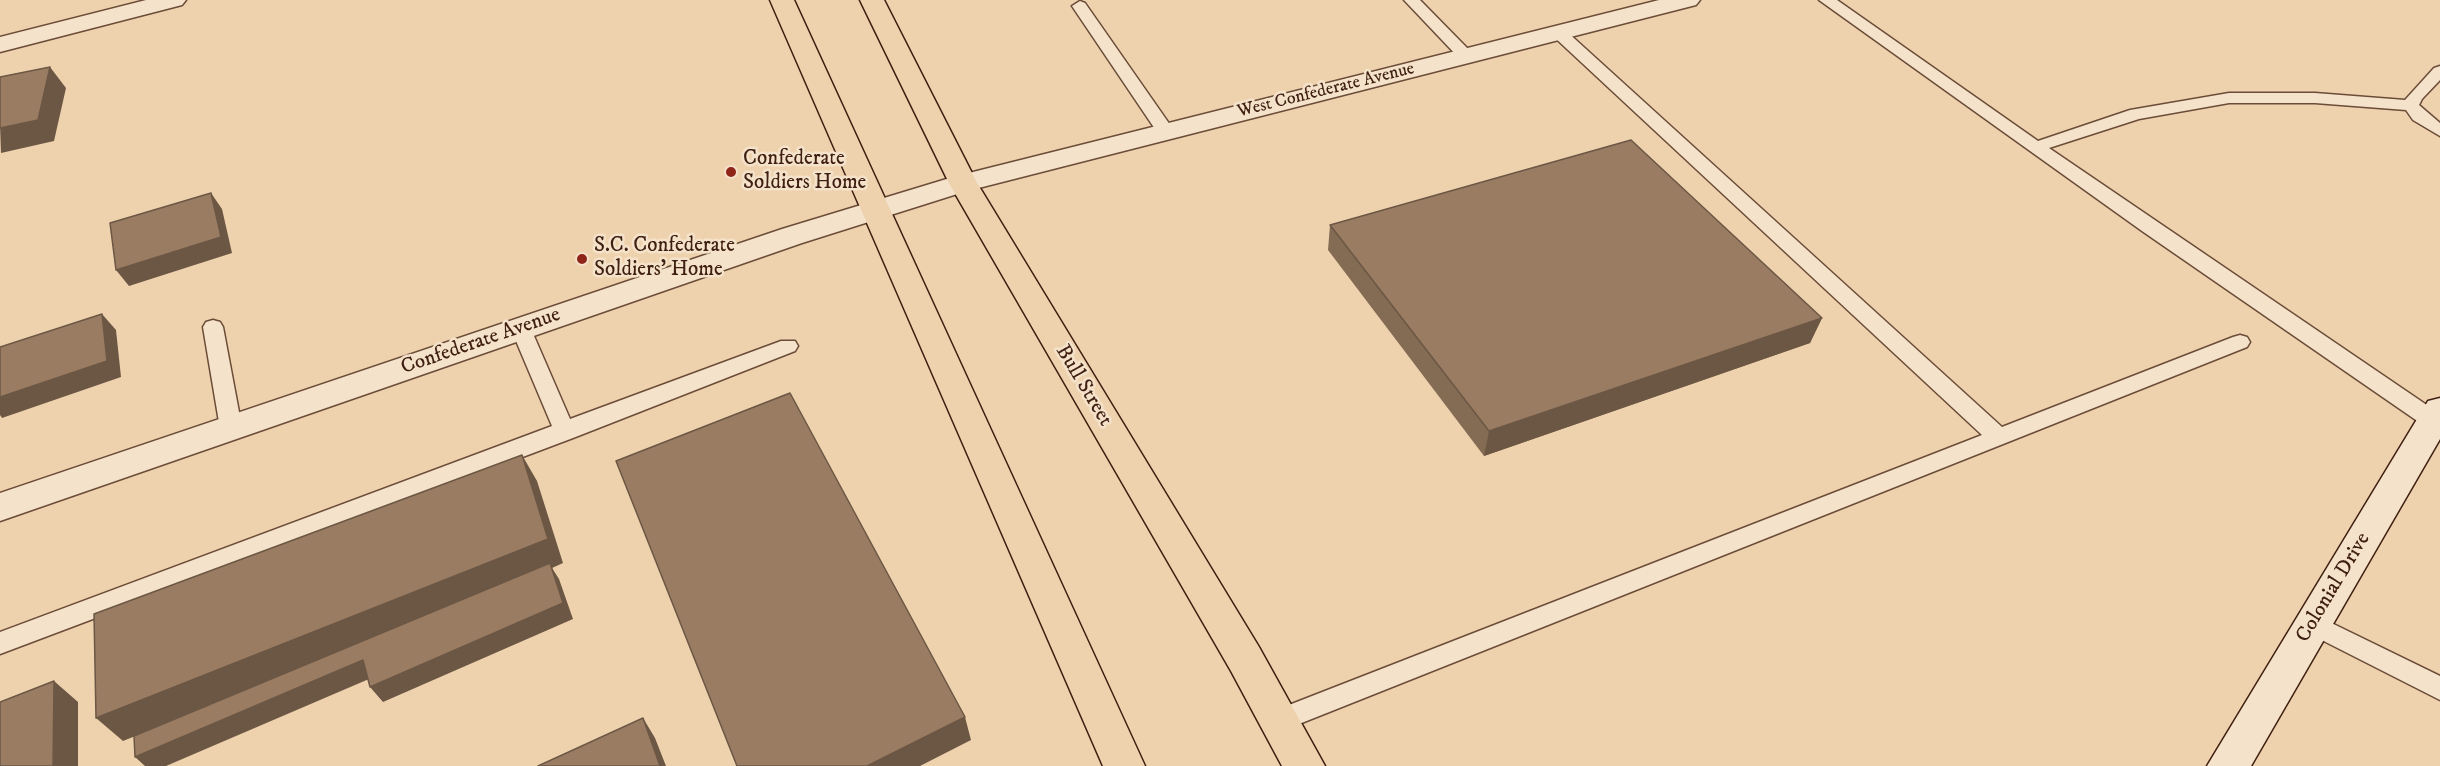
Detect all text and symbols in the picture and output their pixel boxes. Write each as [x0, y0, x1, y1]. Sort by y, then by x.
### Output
street label: West Confederate Avenue [1235, 59, 1417, 123]
place label: Confederate Soldiers Home [743, 147, 866, 197]
marker: Confederate Soldiers Home [724, 165, 738, 179]
place label: S.C. Confederate Soldiers’ Home [594, 234, 735, 284]
marker: S.C. Confederate Soldiers’ Home [575, 252, 589, 266]
street label: Confederate Avenue [398, 303, 564, 381]
street label: Bull Street [1049, 341, 1117, 431]
street label: Colonial Drive [2291, 529, 2377, 647]

